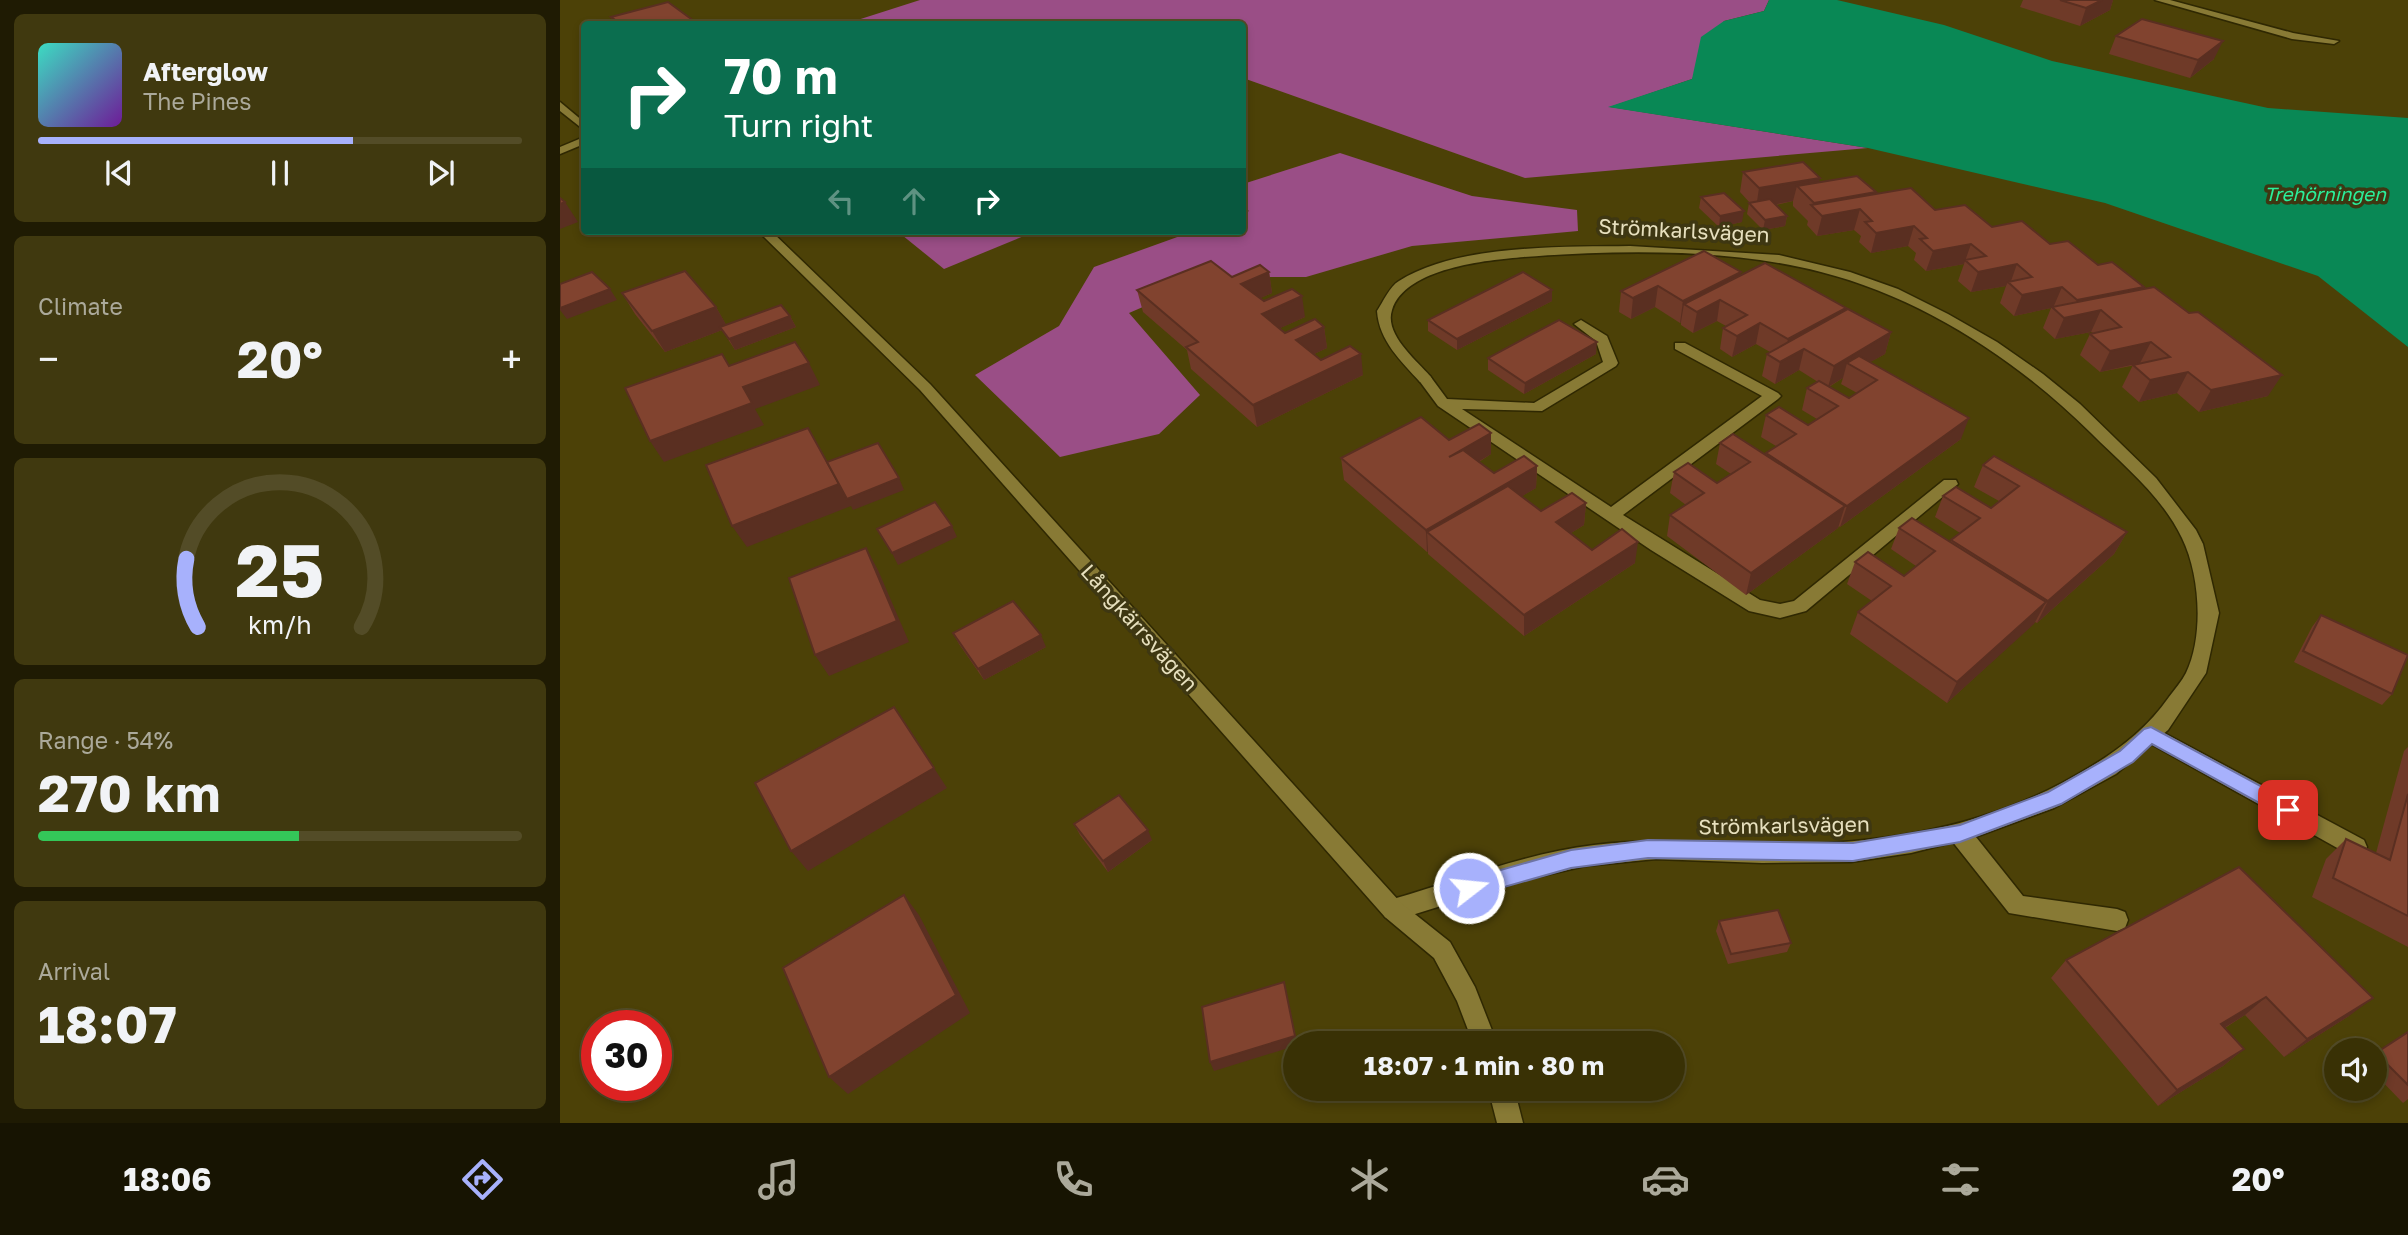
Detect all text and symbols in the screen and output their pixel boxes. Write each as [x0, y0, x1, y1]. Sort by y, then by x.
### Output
text: 70 m [724, 46, 838, 105]
icon: right [609, 49, 700, 140]
text: Afterglow [143, 56, 268, 87]
text: The Pines [143, 87, 251, 115]
text: Turn right [724, 106, 873, 144]
icon: previous [100, 154, 138, 192]
icon: pause [261, 154, 299, 192]
icon: next [422, 154, 460, 192]
icon: left [822, 182, 860, 220]
icon: ahead [895, 182, 933, 220]
icon: right [968, 182, 1006, 220]
water label: Trehörningen [2264, 182, 2387, 205]
street label: Strömkarlsvägen [1598, 213, 1770, 247]
text: Climate [38, 292, 123, 320]
text: 20° [237, 327, 323, 389]
text: − [38, 336, 59, 381]
text: + [501, 336, 522, 381]
text: 25 [236, 527, 324, 614]
street label: Långkärrsvägen [1076, 558, 1204, 696]
text: km/h [248, 609, 312, 640]
text: Range · 54% [38, 726, 173, 754]
text: 270 km [38, 761, 221, 823]
pin [2258, 780, 2318, 840]
icon: arrive [2269, 791, 2307, 829]
street label: Strömkarlsvägen [1698, 811, 1870, 839]
position arrow [1432, 851, 1506, 925]
text: Arrival [38, 957, 110, 985]
text: 18:07 [38, 992, 177, 1054]
speed limit sign: 30 [581, 1010, 672, 1101]
map controls [2324, 1038, 2387, 1101]
button: sound [2324, 1038, 2387, 1101]
text: 18:07 · 1 min · 80 m [1364, 1050, 1604, 1081]
icon: directions [458, 1155, 507, 1204]
icon: music [754, 1155, 803, 1204]
icon: phone [1049, 1155, 1098, 1204]
icon: climate [1345, 1155, 1394, 1204]
icon: car [1641, 1155, 1690, 1204]
icon: filters [1936, 1155, 1985, 1204]
text: 18:06 [123, 1160, 212, 1198]
text: 20° [2232, 1160, 2285, 1198]

